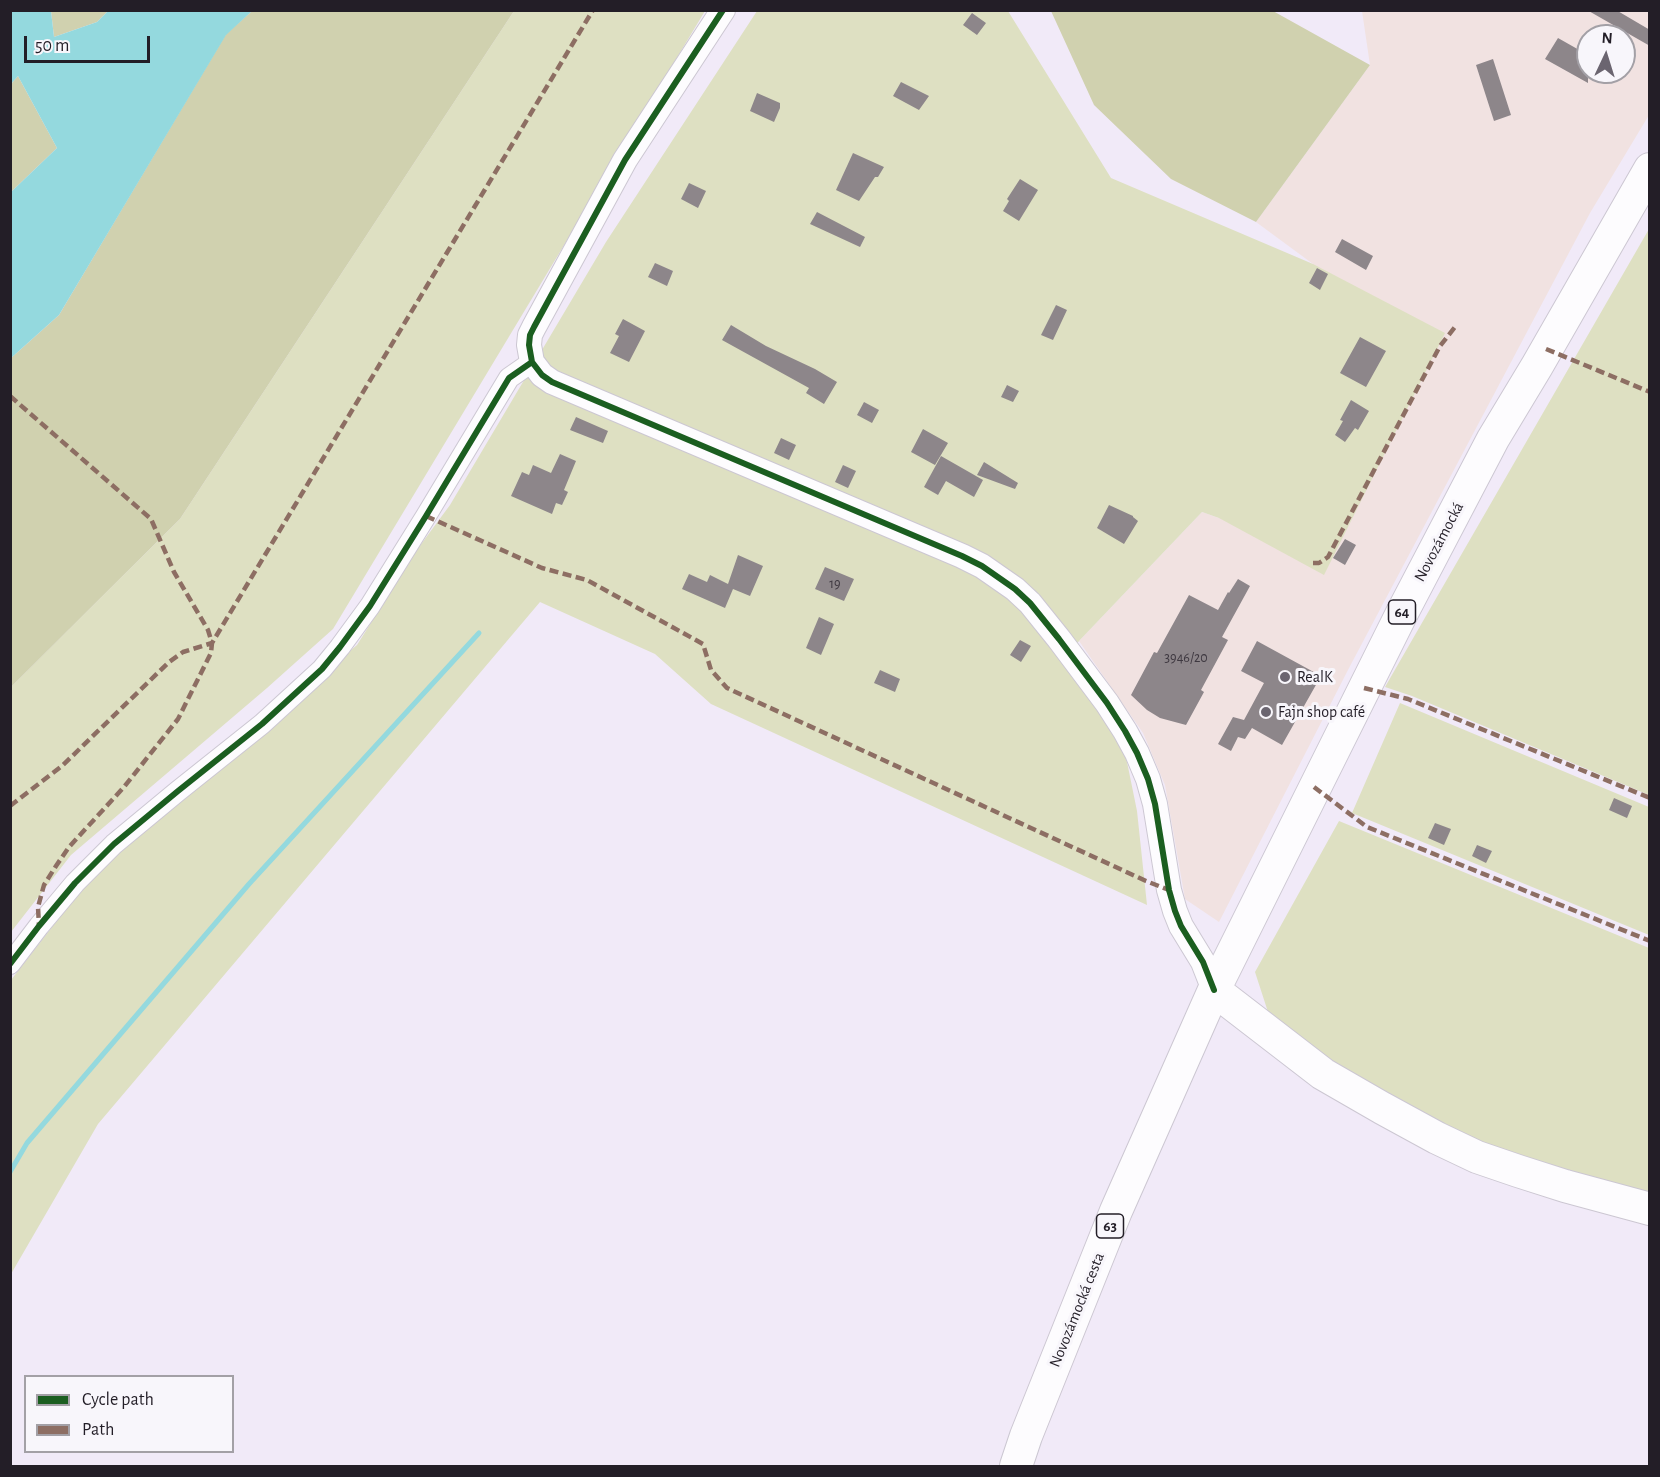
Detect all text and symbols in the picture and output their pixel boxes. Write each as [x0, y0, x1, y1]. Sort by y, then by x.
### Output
scale bar [27, 24, 153, 62]
north arrow [1576, 24, 1636, 84]
text: N [1601, 30, 1613, 46]
text: 50 m [35, 37, 69, 55]
street label: Novozámocká [1410, 499, 1468, 585]
house number: 19 [829, 576, 841, 592]
road number: 64 [1388, 600, 1416, 624]
house number: 3946/20 [1164, 650, 1208, 666]
place label: RealK [1297, 667, 1333, 687]
marker: RealK [1278, 670, 1292, 684]
place label: Fajn shop café [1278, 702, 1365, 722]
marker: Fajn shop café [1259, 705, 1273, 719]
road number: 63 [1096, 1214, 1124, 1238]
street label: Novozámocká cesta [1045, 1250, 1109, 1370]
legend [24, 1375, 234, 1453]
text: Cycle path [82, 1391, 154, 1409]
text: Path [82, 1421, 114, 1439]

